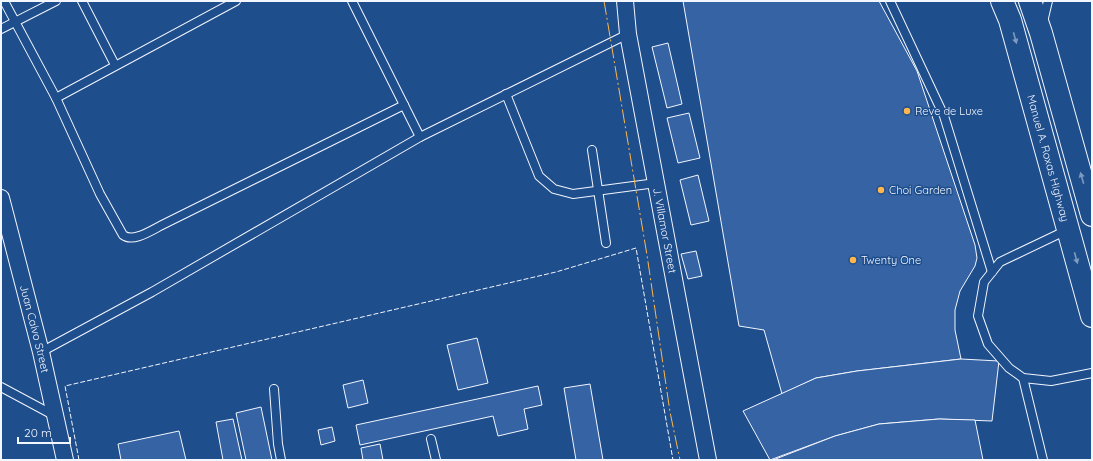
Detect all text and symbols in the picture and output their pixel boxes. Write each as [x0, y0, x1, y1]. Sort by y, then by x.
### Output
one-way arrow [1012, 32, 1018, 44]
street label: Manuel A. Roxas Highway [1024, 93, 1073, 223]
place label: Reve de Luxe [915, 104, 983, 118]
marker: Reve de Luxe [902, 106, 912, 116]
one-way arrow [1078, 172, 1084, 184]
place label: Choi Garden [889, 183, 952, 197]
marker: Choi Garden [876, 185, 886, 195]
street label: J. Villamor Street [650, 186, 680, 275]
one-way arrow [1073, 252, 1079, 264]
place label: Twenty One [861, 253, 921, 267]
marker: Twenty One [848, 255, 858, 265]
street label: Juan Calvo Street [17, 283, 52, 374]
scale bar [18, 419, 70, 445]
text: 20 m [24, 425, 52, 440]

